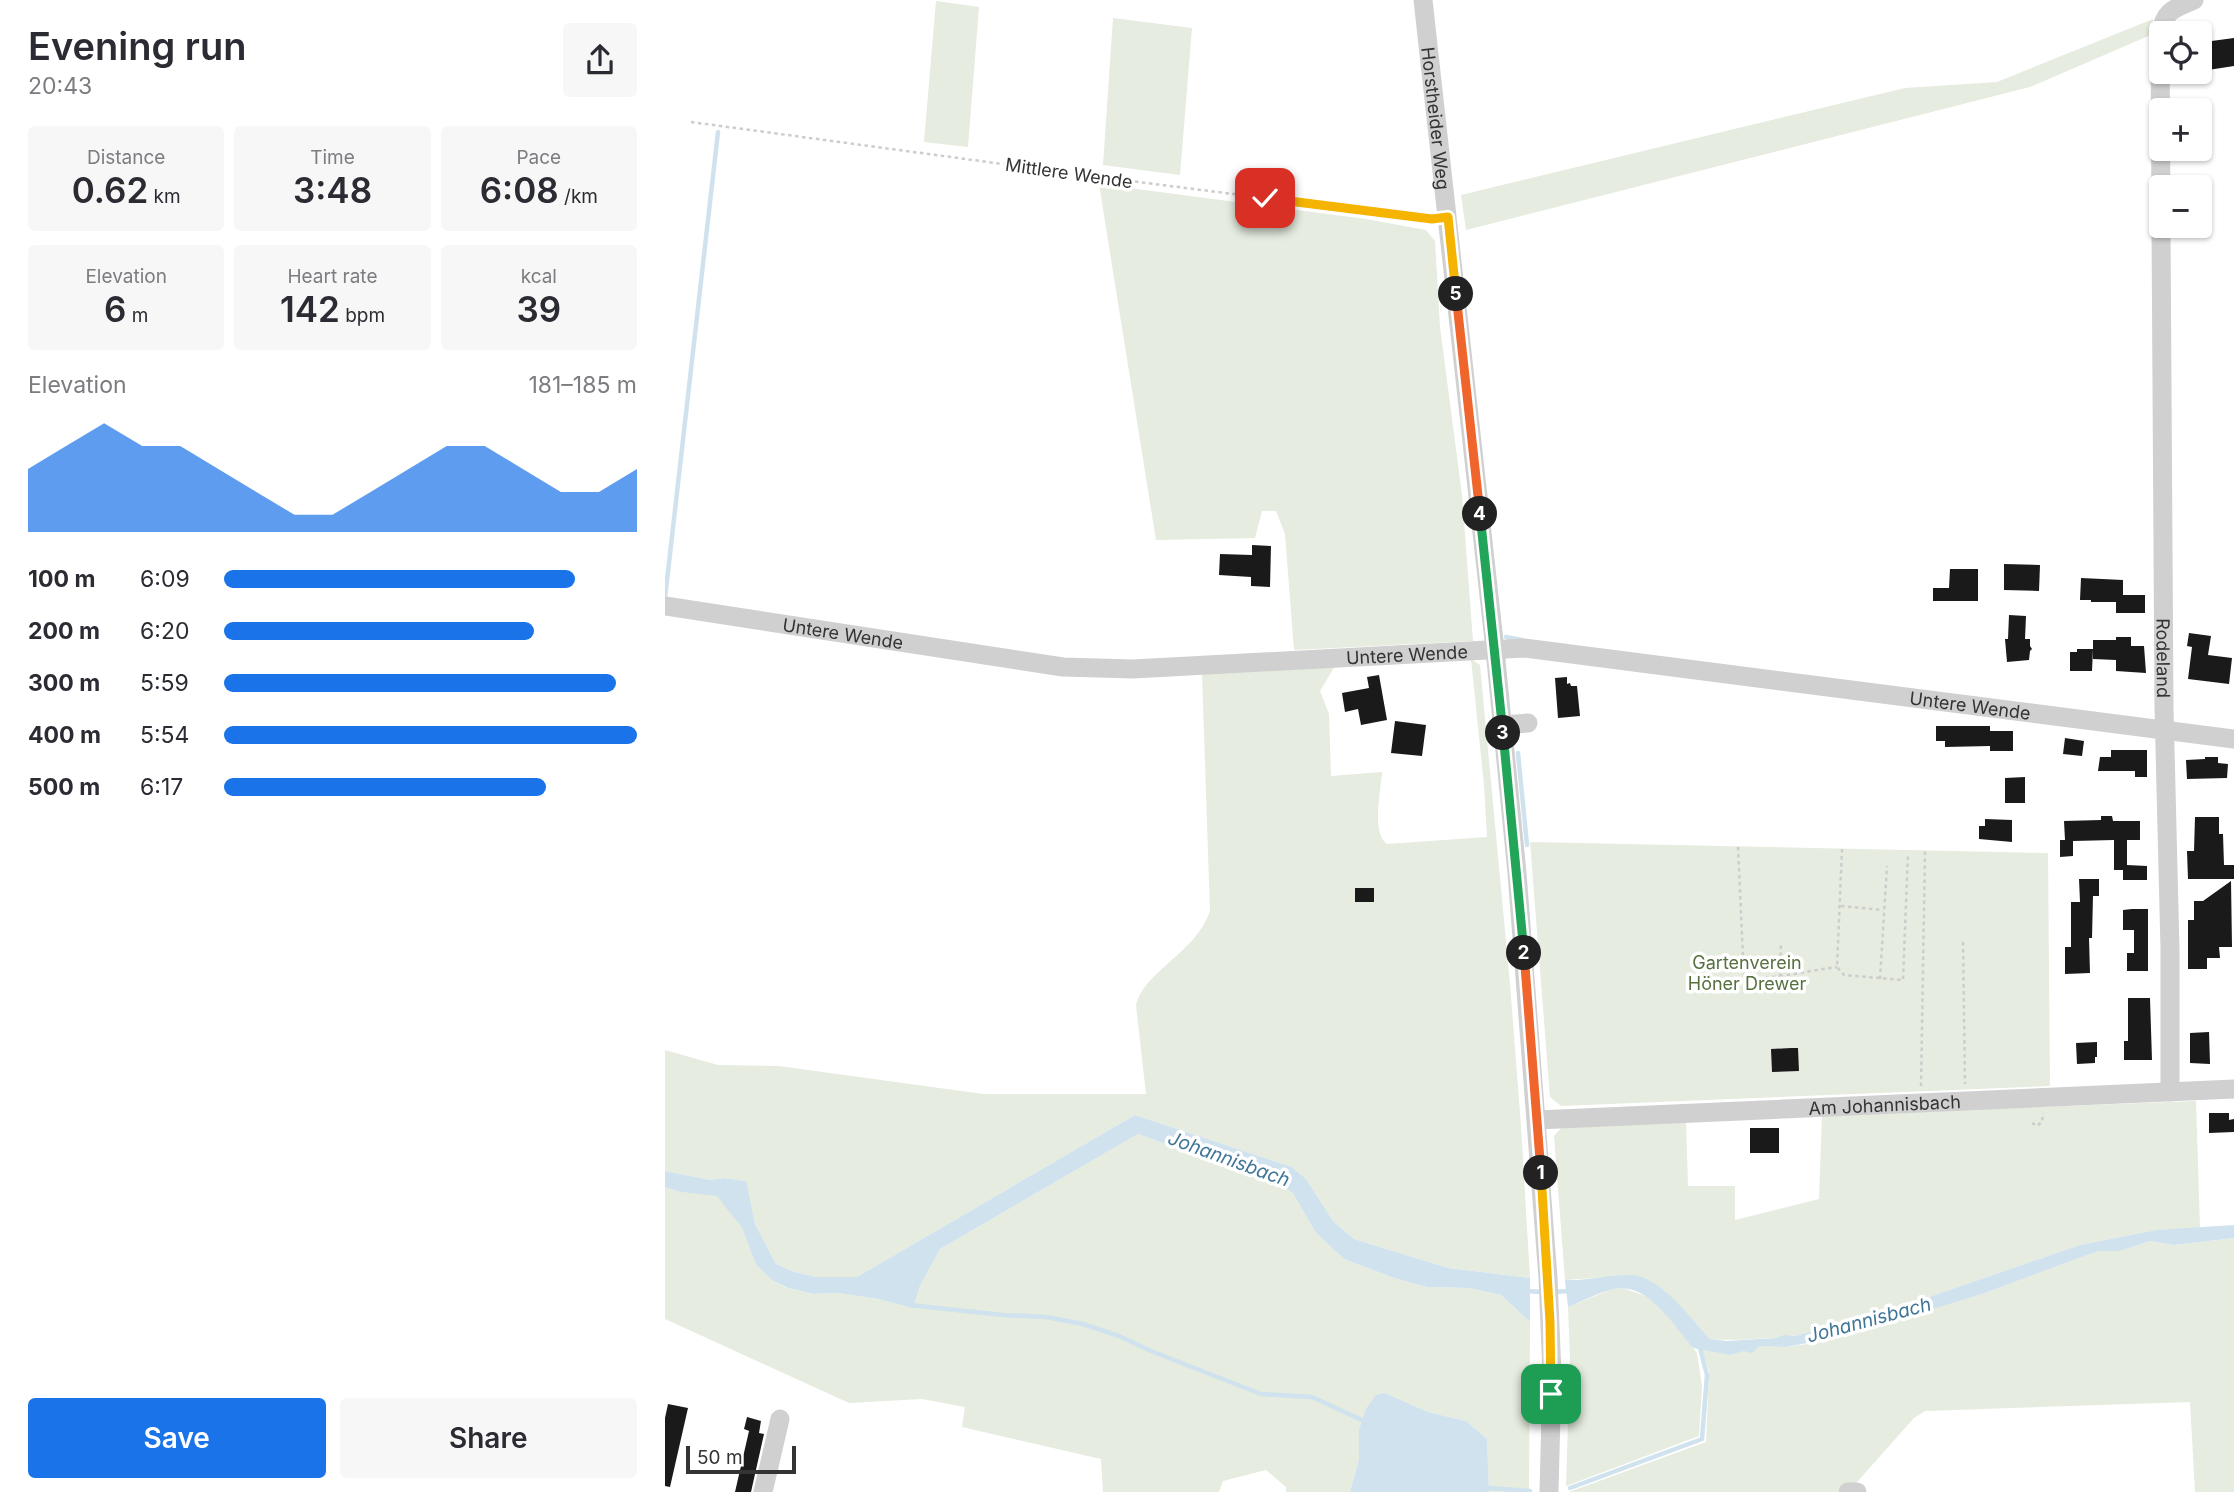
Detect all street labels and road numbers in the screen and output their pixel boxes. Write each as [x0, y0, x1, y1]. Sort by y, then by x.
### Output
street label: Horstheider Weg [1418, 46, 1454, 191]
street label: Mittlere Wende [1004, 154, 1134, 192]
street label: Untere Wende [781, 614, 905, 653]
street label: Rodeland [2153, 618, 2174, 698]
street label: Untere Wende [1346, 641, 1468, 668]
street label: Untere Wende [1908, 687, 2032, 723]
street label: Am Johannisbach [1808, 1091, 1961, 1118]

